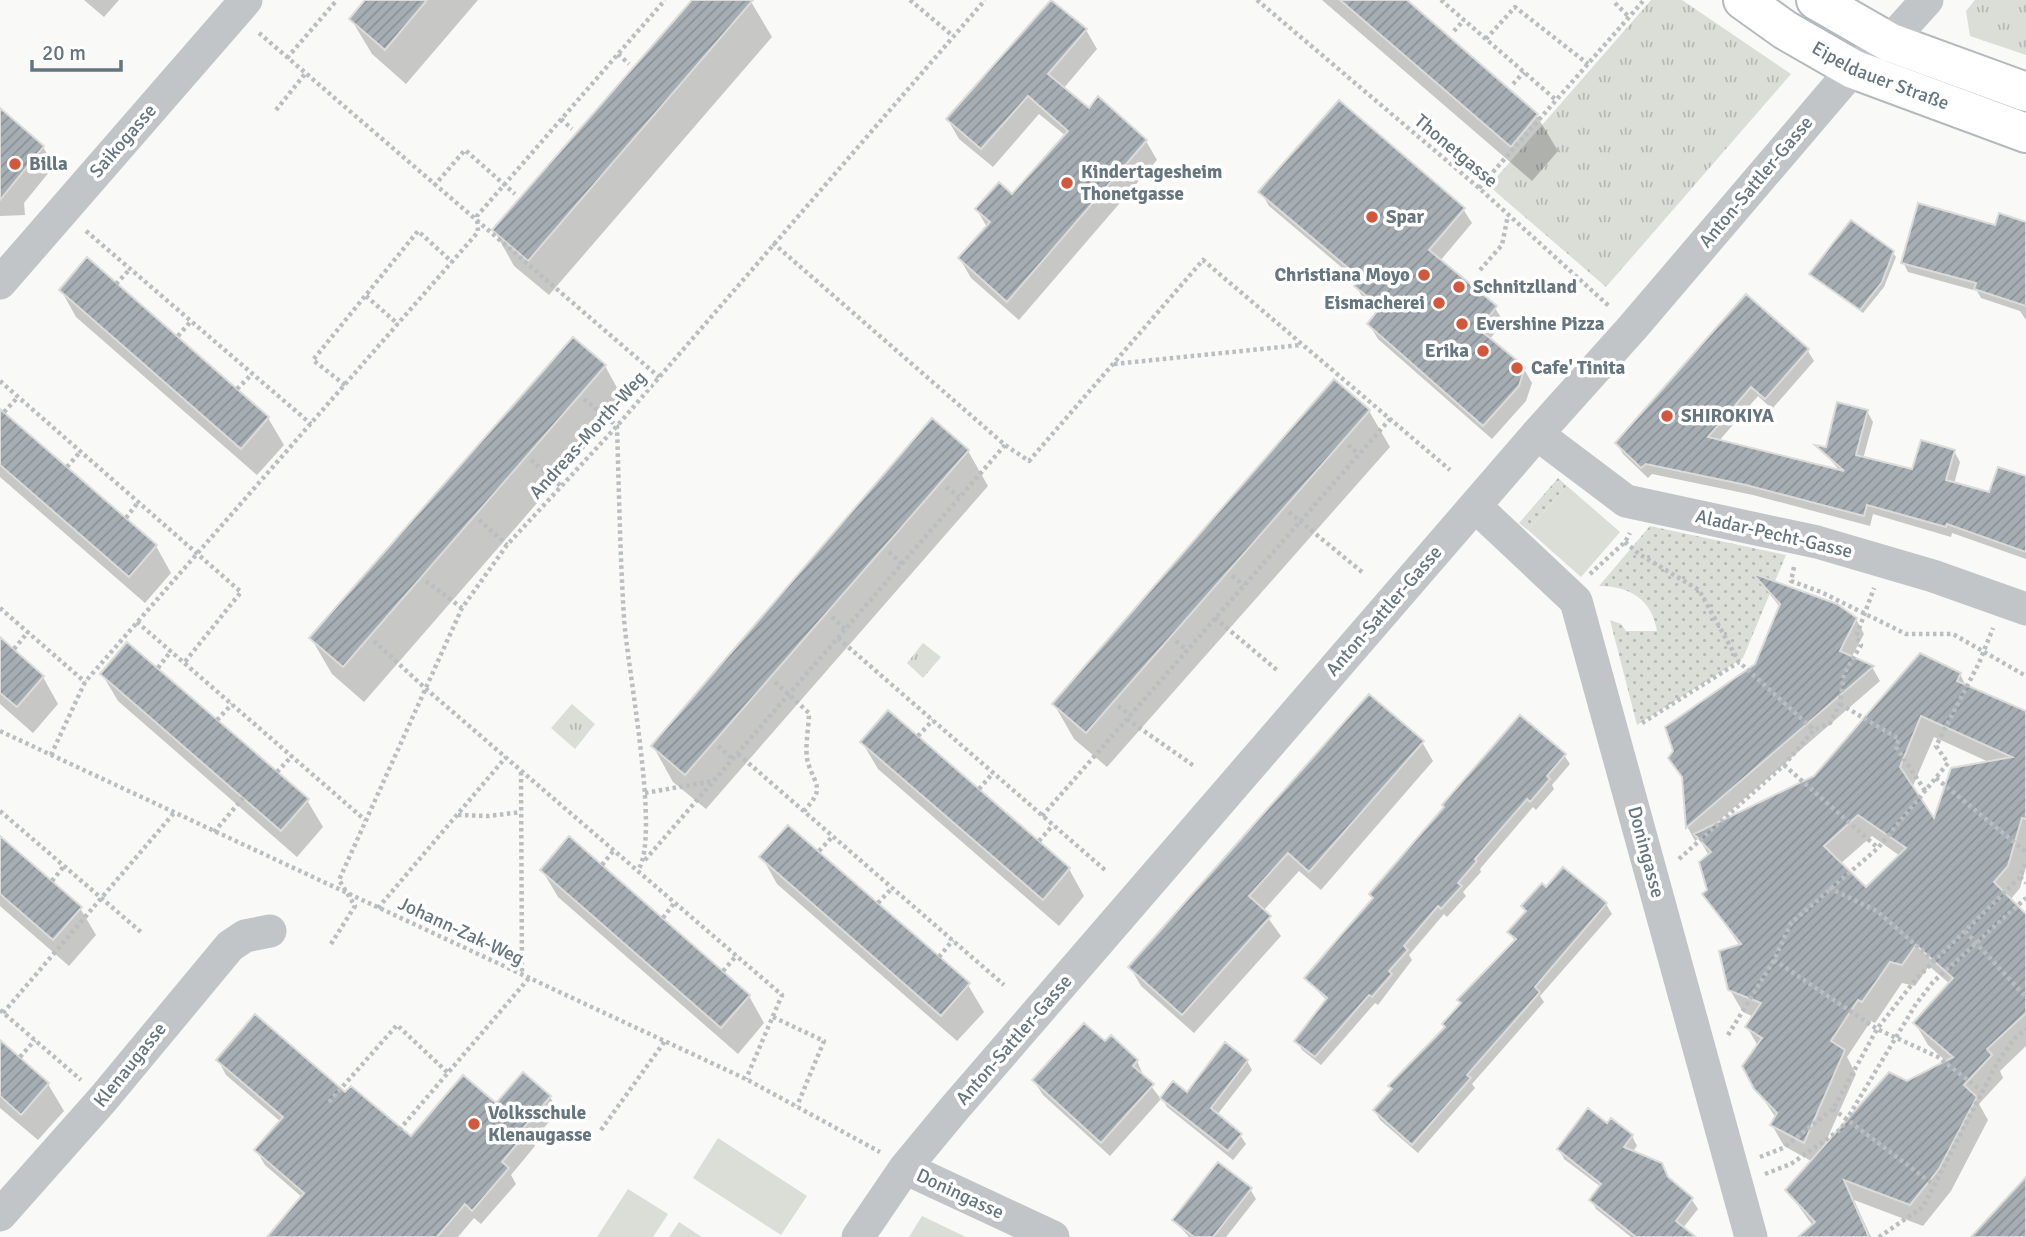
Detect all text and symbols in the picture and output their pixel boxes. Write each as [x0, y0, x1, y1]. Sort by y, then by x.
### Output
scale bar [32, 28, 121, 72]
street label: Eipeldauer Straße [1808, 36, 1952, 115]
text: 20 m [42, 40, 86, 66]
street label: Saikogasse [84, 99, 162, 183]
street label: Thonetgasse [1409, 109, 1503, 193]
street label: Anton-Sattler-Gasse [1694, 111, 1818, 253]
place label: Billa [29, 152, 68, 176]
marker: Billa [7, 156, 23, 172]
place label: Kindertagesheim Thonetgasse [1081, 160, 1222, 206]
marker: Kindertagesheim Thonetgasse [1059, 175, 1075, 191]
place label: Spar [1386, 205, 1425, 229]
marker: Spar [1364, 209, 1380, 225]
place label: Christiana Moyo [1275, 263, 1410, 287]
marker: Christiana Moyo [1416, 267, 1432, 283]
place label: Schnitzlland [1473, 275, 1577, 299]
marker: Schnitzlland [1451, 279, 1467, 295]
place label: Eismacherei [1324, 291, 1425, 315]
marker: Eismacherei [1431, 295, 1447, 311]
place label: Evershine Pizza [1476, 312, 1605, 336]
marker: Evershine Pizza [1454, 316, 1470, 332]
place label: Erika [1425, 339, 1469, 363]
marker: Erika [1475, 343, 1491, 359]
place label: Cafe' Tinita [1531, 356, 1625, 380]
marker: Cafe' Tinita [1509, 360, 1525, 376]
street label: Andreas-Morth-Weg [524, 366, 652, 504]
place label: SHIROKIYA [1681, 404, 1774, 428]
marker: SHIROKIYA [1659, 408, 1675, 424]
street label: Aladar-Pecht-Gasse [1693, 504, 1855, 564]
street label: Anton-Sattler-Gasse [1321, 541, 1447, 681]
street label: Doningasse [1622, 804, 1670, 900]
street label: Johann-Zak-Weg [394, 891, 528, 971]
street label: Anton-Sattler-Gasse [951, 970, 1077, 1110]
street label: Klenaugasse [88, 1018, 172, 1112]
place label: Volksschule Klenaugasse [488, 1101, 592, 1147]
marker: Volksschule Klenaugasse [466, 1116, 482, 1132]
street label: Doningasse [912, 1163, 1008, 1225]

